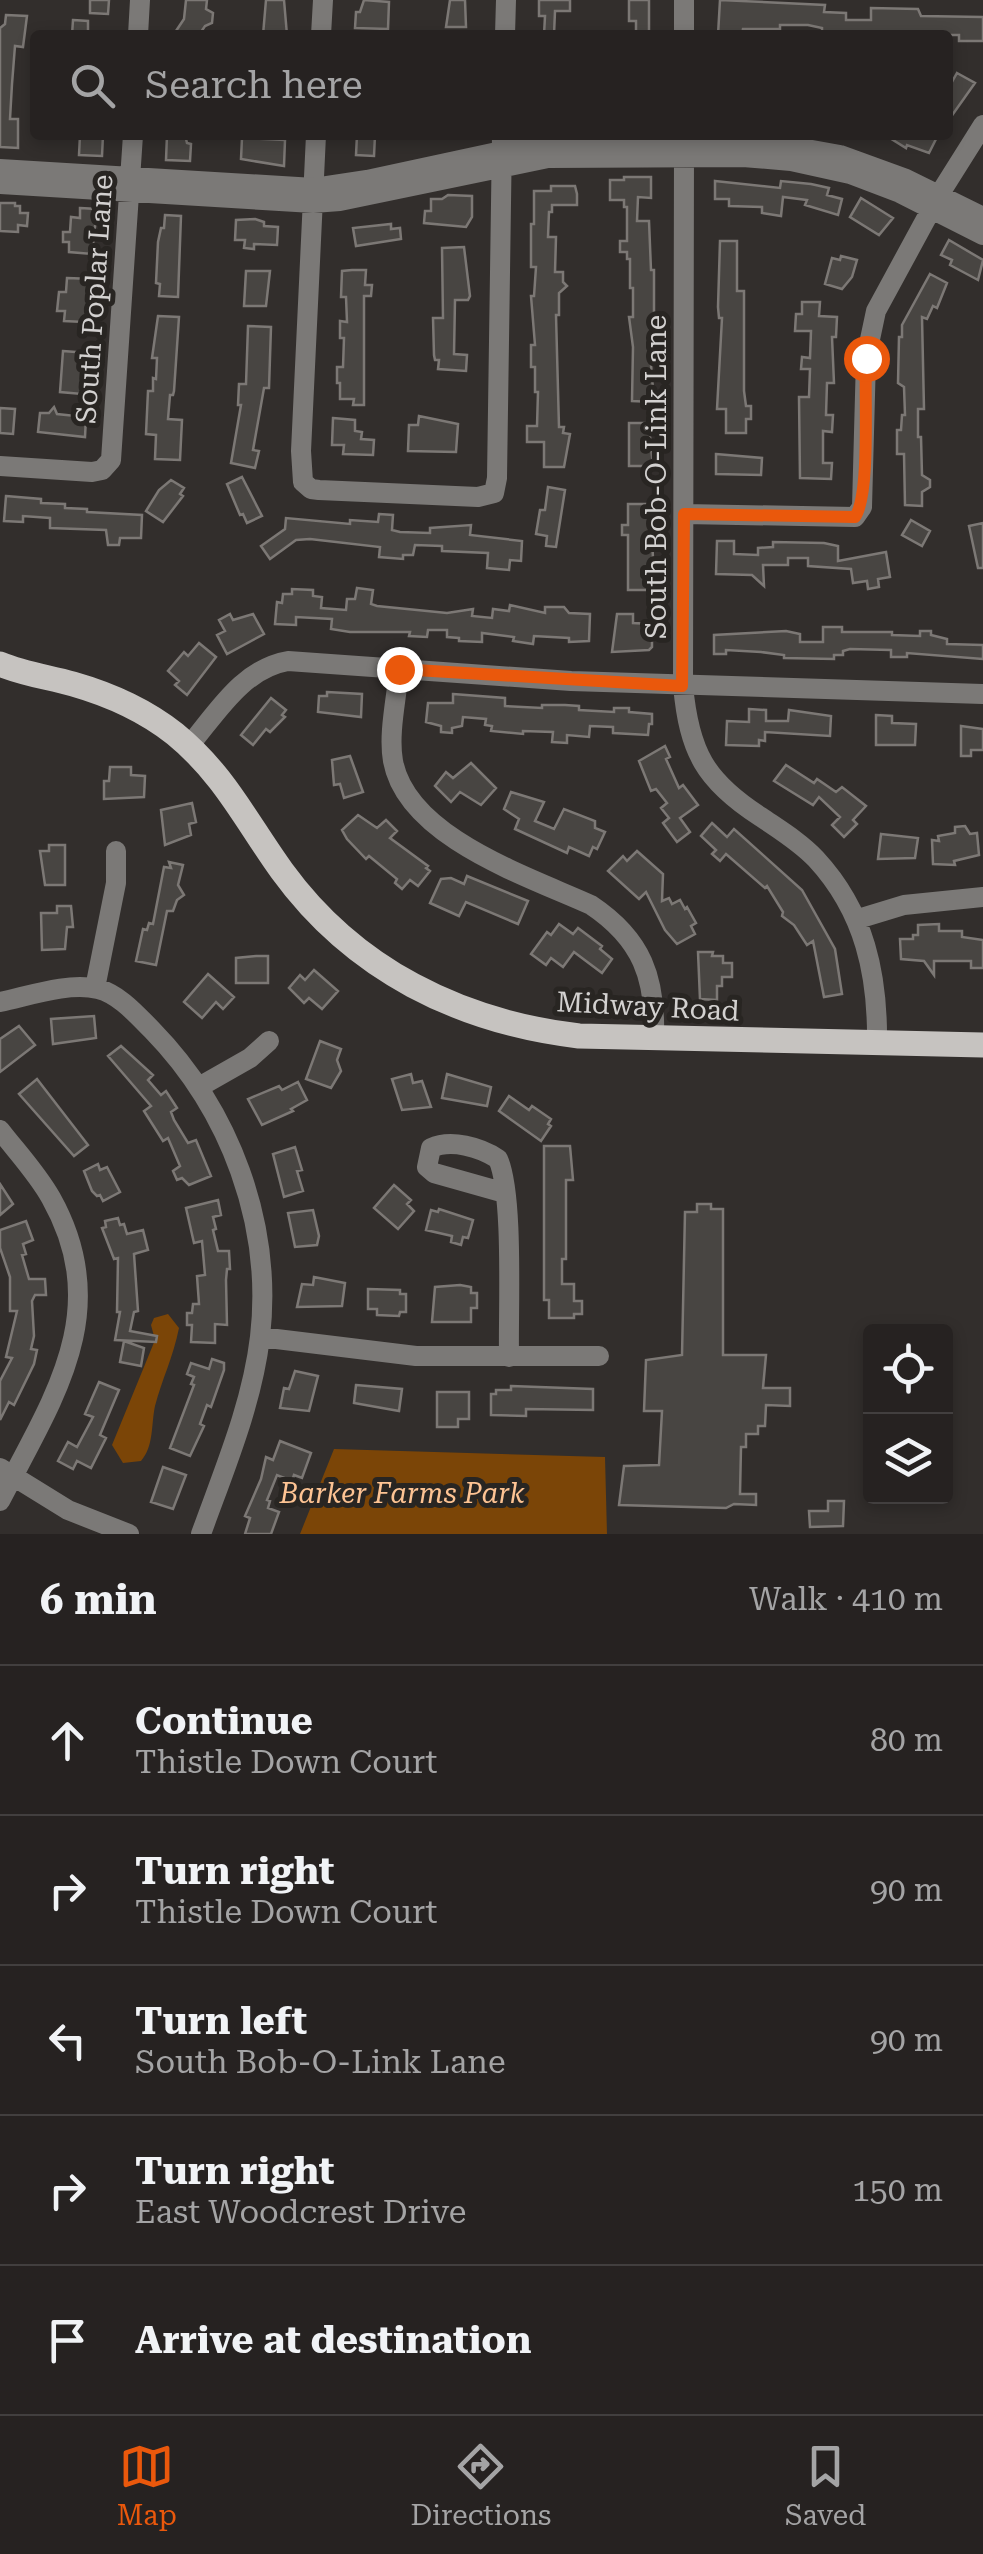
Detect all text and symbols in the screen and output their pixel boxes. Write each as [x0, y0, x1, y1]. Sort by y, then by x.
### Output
search box [30, 30, 953, 140]
icon: search [65, 58, 120, 113]
text: Search here [145, 63, 363, 107]
street label: South Poplar Lane [69, 173, 120, 425]
street label: South Bob-O-Link Lane [640, 315, 673, 639]
route start [844, 336, 890, 382]
route end [377, 647, 423, 693]
street label: Midway Road [556, 985, 740, 1028]
map controls [863, 1324, 953, 1504]
button: locate [863, 1324, 953, 1414]
button: layers [863, 1414, 953, 1504]
park label: Barker Farms Park [278, 1477, 525, 1510]
text: 6 min [40, 1575, 157, 1624]
text: Walk · 410 m [749, 1580, 943, 1618]
text: Continue [135, 1699, 313, 1743]
icon: ahead [40, 1713, 95, 1768]
text: 80 m [870, 1721, 943, 1759]
text: Thistle Down Court [135, 1743, 438, 1781]
text: Turn right [135, 1849, 334, 1893]
icon: right [40, 1863, 95, 1918]
text: 90 m [870, 1871, 943, 1909]
text: Thistle Down Court [135, 1893, 438, 1931]
text: Turn left [135, 1999, 307, 2043]
icon: left [40, 2013, 95, 2068]
text: 90 m [870, 2021, 943, 2059]
text: South Bob-O-Link Lane [135, 2043, 505, 2081]
text: Turn right [135, 2149, 334, 2193]
icon: right [40, 2163, 95, 2218]
text: 150 m [852, 2171, 943, 2209]
text: East Woodcrest Drive [135, 2193, 466, 2231]
icon: arrive [40, 2313, 95, 2368]
text: Arrive at destination [135, 2318, 531, 2362]
tab: Map [117, 2439, 177, 2532]
tab: Directions [410, 2439, 551, 2532]
tab: Saved [785, 2439, 866, 2532]

